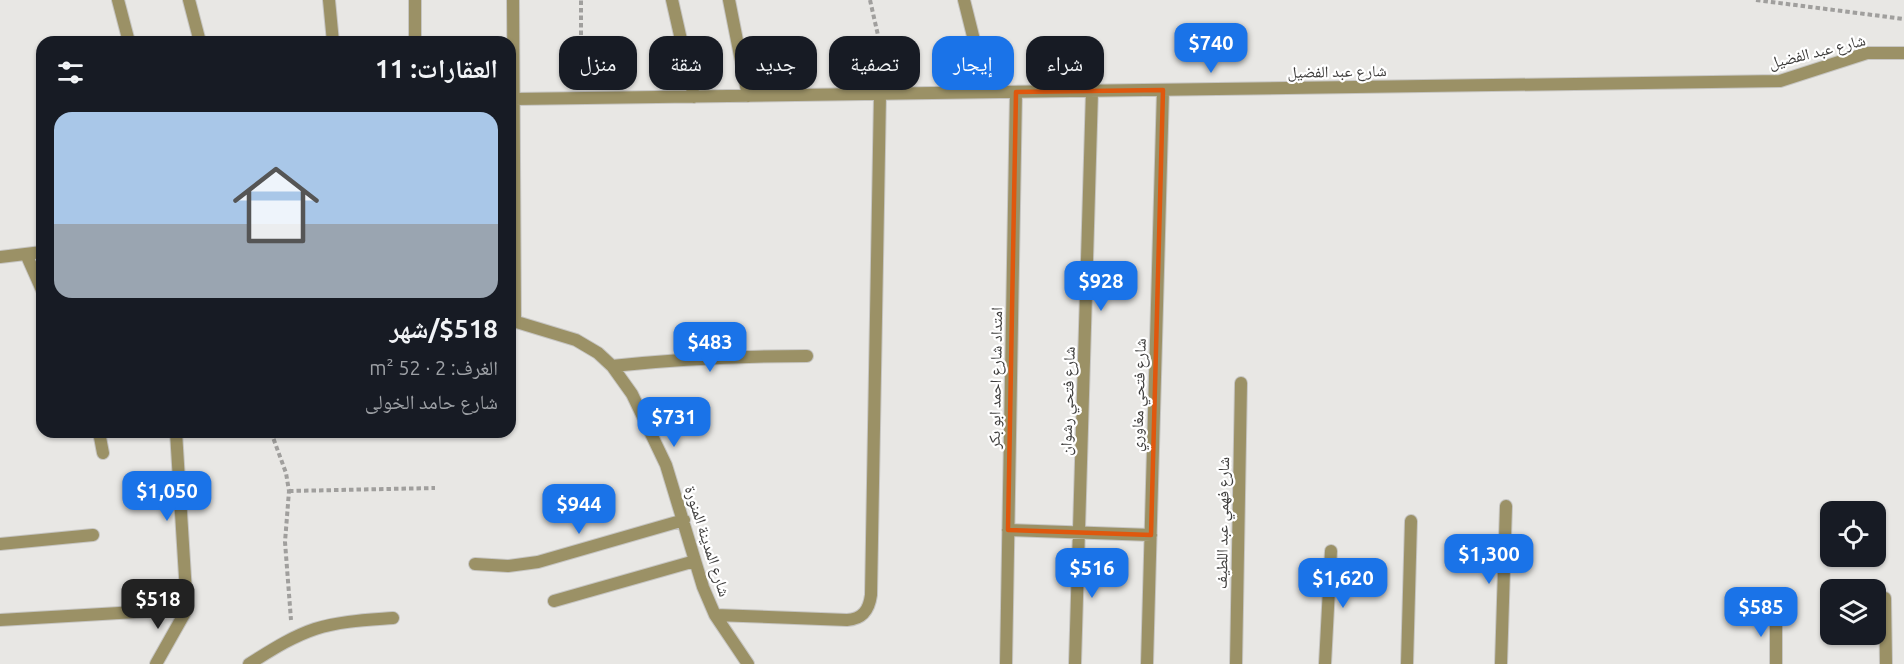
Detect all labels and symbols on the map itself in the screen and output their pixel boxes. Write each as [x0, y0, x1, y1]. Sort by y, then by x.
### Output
pin: $740 [1175, 23, 1247, 74]
street label: شارع عبد الفضيل [1767, 30, 1868, 74]
street label: شارع عبد الفضيل [1287, 61, 1387, 83]
pin: $928 [1065, 261, 1137, 312]
street label: امتداد شارع احمد ابو بكر [985, 307, 1007, 450]
pin: $483 [674, 322, 746, 373]
street label: شارع فتحي مغاوري [1127, 338, 1153, 452]
street label: شارع فتحي رشوان [1056, 346, 1082, 456]
pin: $731 [638, 397, 710, 448]
street label: شارع فهمي عبد اللطيف [1212, 457, 1236, 589]
pin: $1,050 [118, 471, 216, 522]
street label: شارع المدينة المنورة [680, 483, 734, 599]
pin: $944 [543, 484, 615, 535]
pin: $1,300 [1440, 534, 1538, 585]
pin: $516 [1056, 548, 1128, 599]
pin: $1,620 [1294, 558, 1392, 609]
pin: $518 [122, 579, 194, 630]
pin: $585 [1725, 587, 1797, 638]

